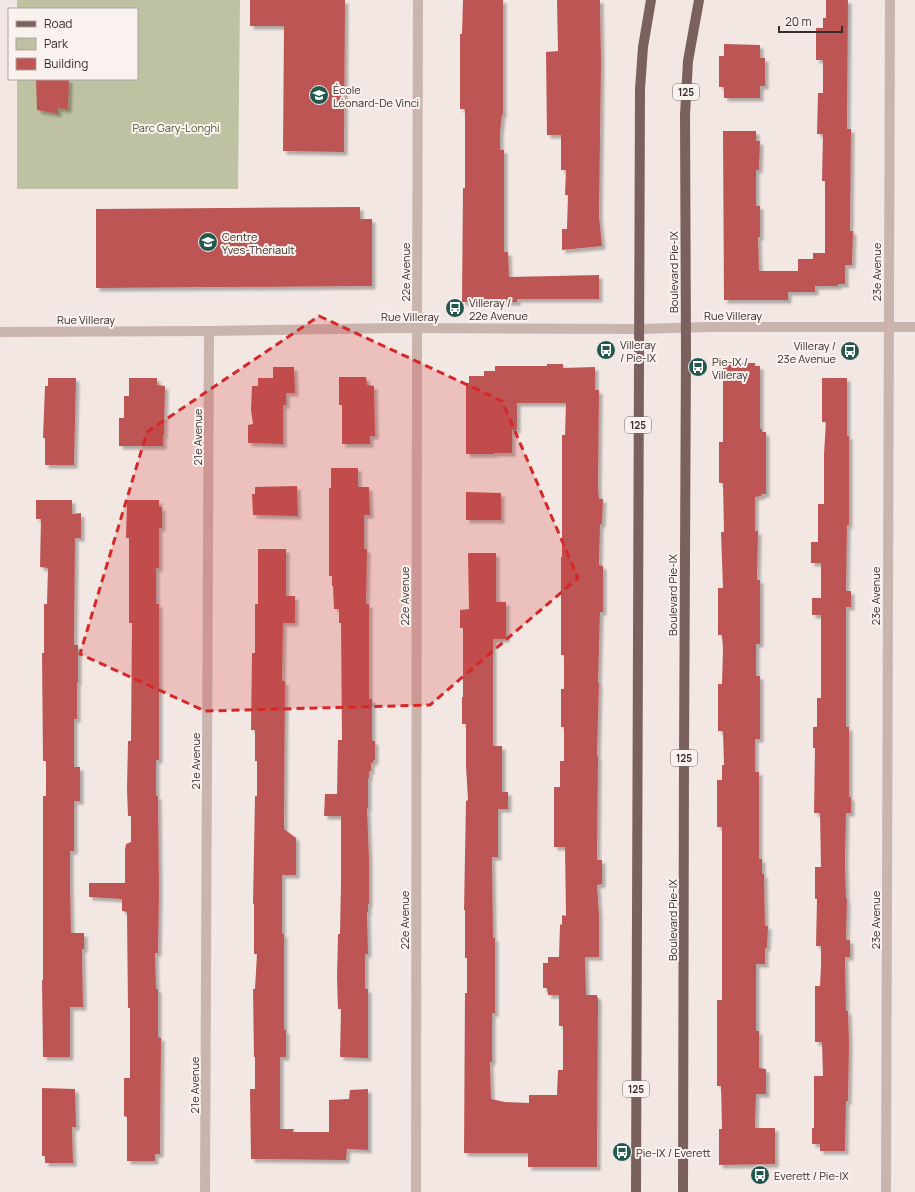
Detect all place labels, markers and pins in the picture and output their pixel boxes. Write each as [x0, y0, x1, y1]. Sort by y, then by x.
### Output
place label: École Léonard-De Vinci [333, 82, 419, 110]
school or university icon: École Léonard-De Vinci [308, 84, 330, 106]
place label: Centre Yves-Thériault [222, 229, 295, 257]
school or university icon: Centre Yves-Thériault [197, 231, 219, 253]
place label: Villeray / 22e Avenue [469, 295, 528, 323]
bus stop icon: Villeray / 22e Avenue [444, 297, 466, 319]
place label: Villeray / Pie-IX [620, 337, 656, 365]
place label: Villeray / 23e Avenue [777, 338, 837, 366]
bus stop icon: Villeray / Pie-IX [595, 339, 617, 361]
bus stop icon: Villeray / 23e Avenue [839, 340, 861, 362]
place label: Pie-IX / Villeray [712, 354, 748, 382]
bus stop icon: Pie-IX / Villeray [687, 356, 709, 378]
bus stop icon: Pie-IX / Everett [611, 1141, 633, 1163]
place label: Pie-IX / Everett [636, 1145, 711, 1160]
bus stop icon: Everett / Pie-IX [749, 1164, 771, 1186]
place label: Everett / Pie-IX [774, 1168, 849, 1183]

